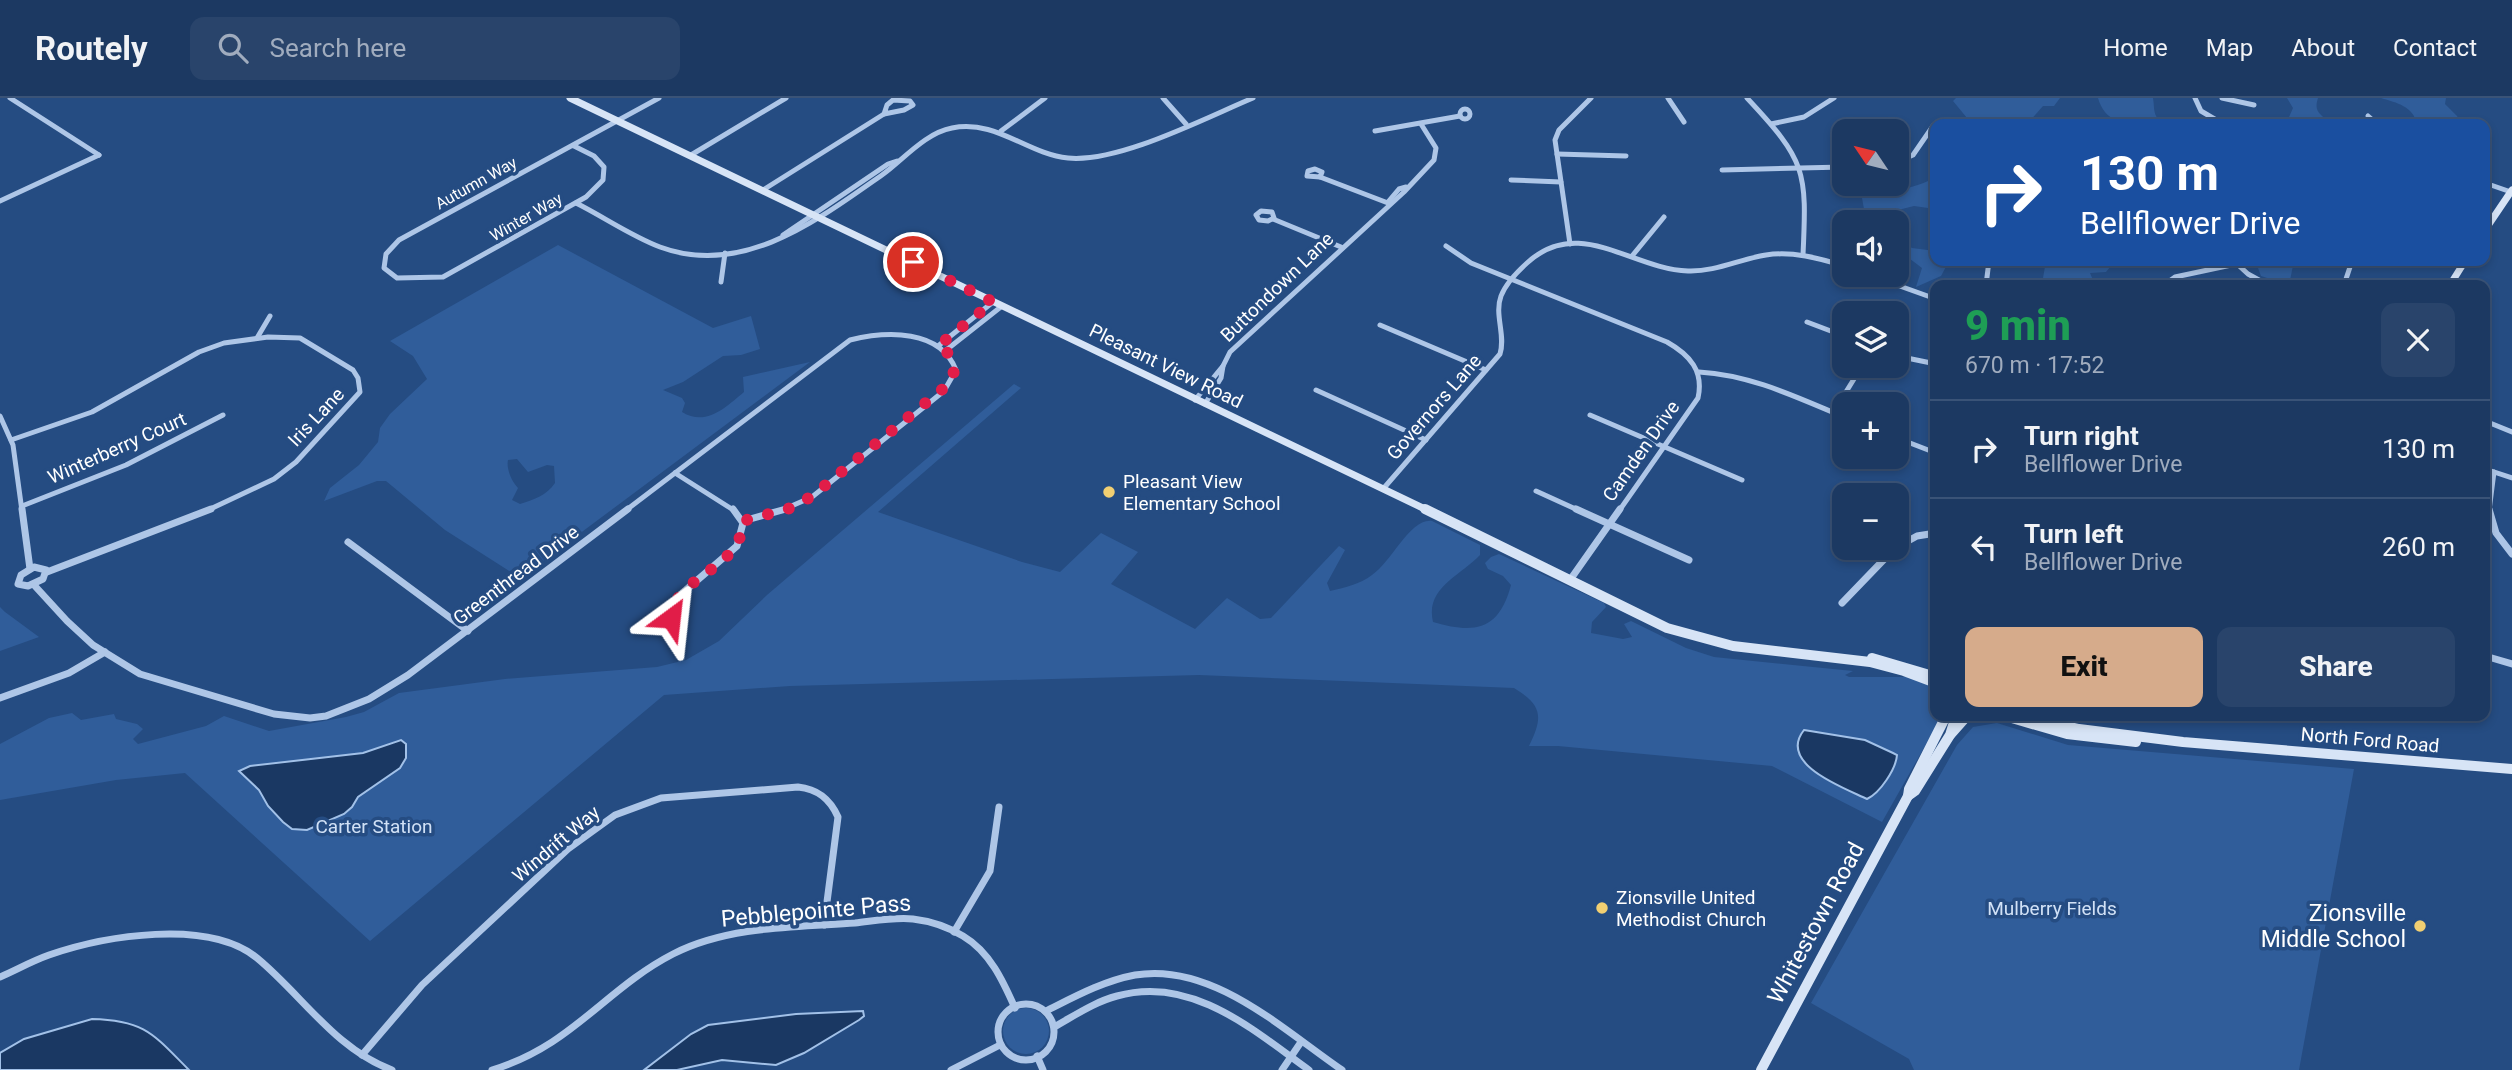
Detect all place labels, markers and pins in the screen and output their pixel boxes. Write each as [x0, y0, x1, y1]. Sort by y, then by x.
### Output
pin [883, 232, 943, 292]
place label: Pleasant View Elementary School [1123, 470, 1281, 515]
marker: Pleasant View Elementary School [1101, 484, 1117, 500]
place label: Zionsville United Methodist Church [1616, 886, 1766, 931]
marker: Zionsville United Methodist Church [1594, 900, 1610, 916]
place label: Zionsville Middle School [2261, 900, 2406, 953]
marker: Zionsville Middle School [2412, 918, 2428, 934]

